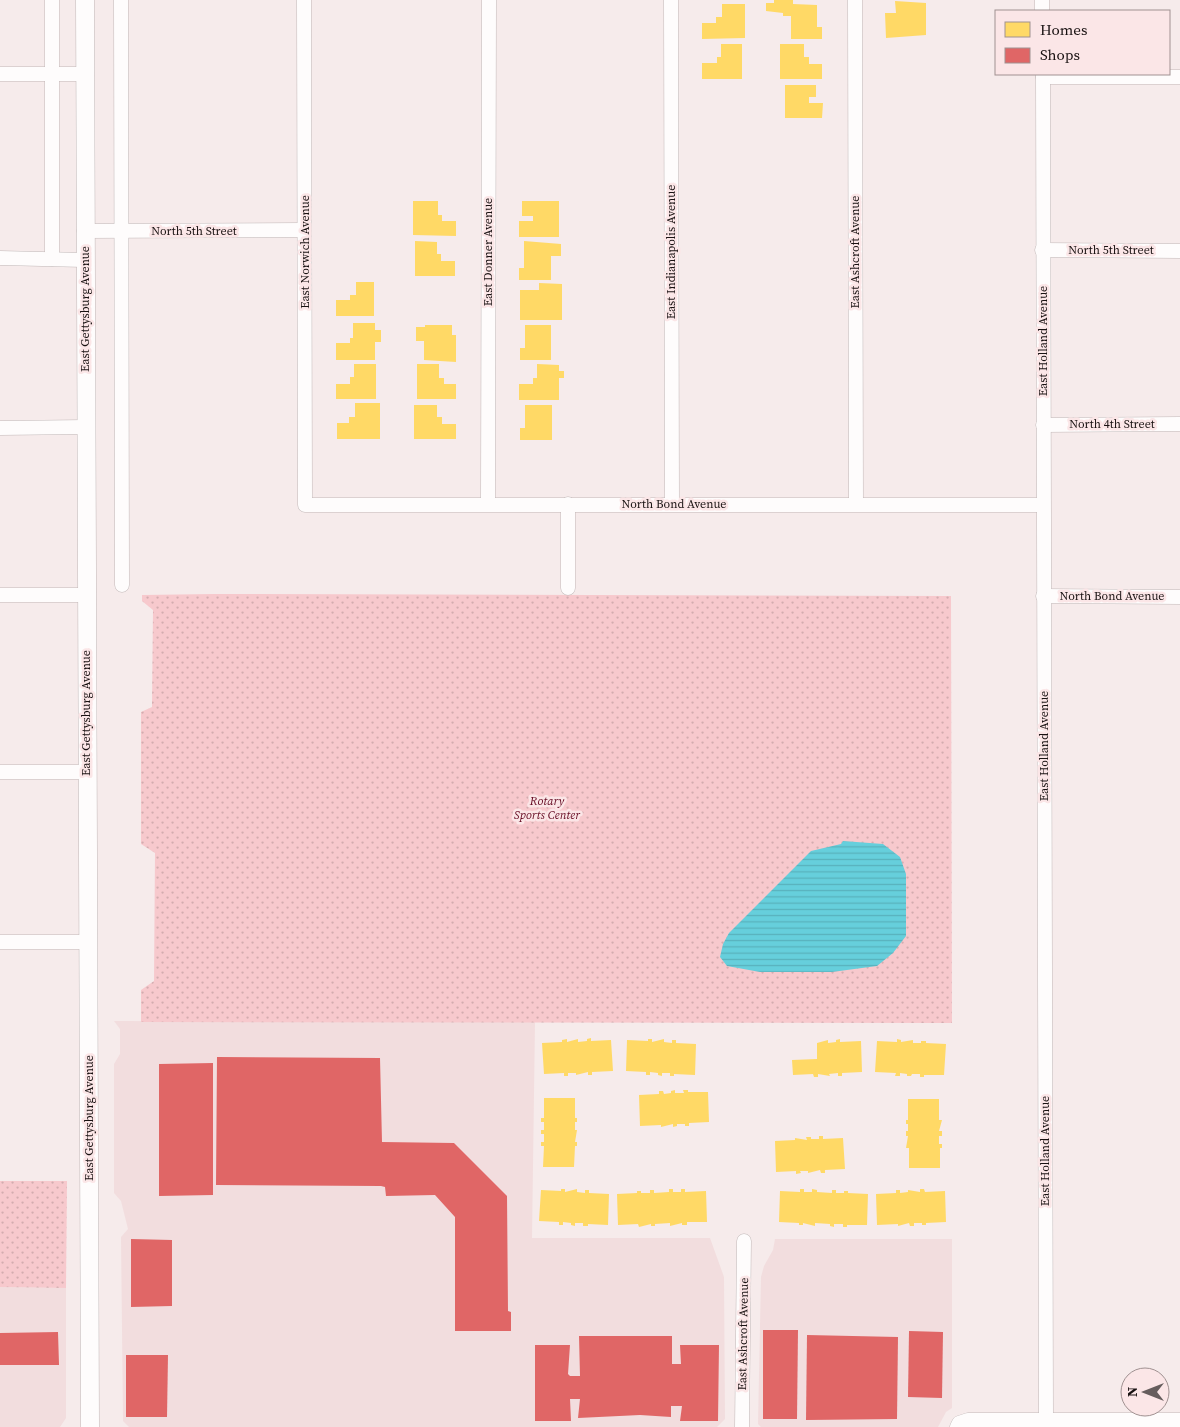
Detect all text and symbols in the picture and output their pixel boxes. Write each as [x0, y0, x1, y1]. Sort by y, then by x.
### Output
legend [995, 10, 1170, 75]
text: Homes [1040, 19, 1087, 40]
text: Shops [1040, 44, 1080, 65]
street label: East Indianapolis Avenue [663, 185, 679, 319]
street label: East Norwich Avenue [297, 195, 313, 309]
street label: East Ashcroft Avenue [847, 196, 863, 308]
street label: East Donner Avenue [480, 198, 496, 306]
street label: North 5th Street [151, 223, 237, 239]
street label: North 5th Street [1068, 242, 1154, 258]
street label: East Gettysburg Avenue [77, 246, 93, 372]
street label: East Holland Avenue [1035, 286, 1051, 396]
street label: North 4th Street [1069, 416, 1155, 432]
street label: North Bond Avenue [622, 496, 726, 512]
street label: North Bond Avenue [1060, 588, 1164, 604]
street label: East Gettysburg Avenue [78, 650, 94, 776]
street label: East Holland Avenue [1036, 691, 1052, 801]
park label: Rotary Sports Center [514, 793, 581, 823]
street label: East Gettysburg Avenue [81, 1055, 97, 1181]
street label: East Holland Avenue [1037, 1096, 1053, 1206]
street label: East Ashcroft Avenue [734, 1277, 752, 1391]
north arrow [1120, 1367, 1170, 1417]
text: N [1122, 1387, 1142, 1397]

